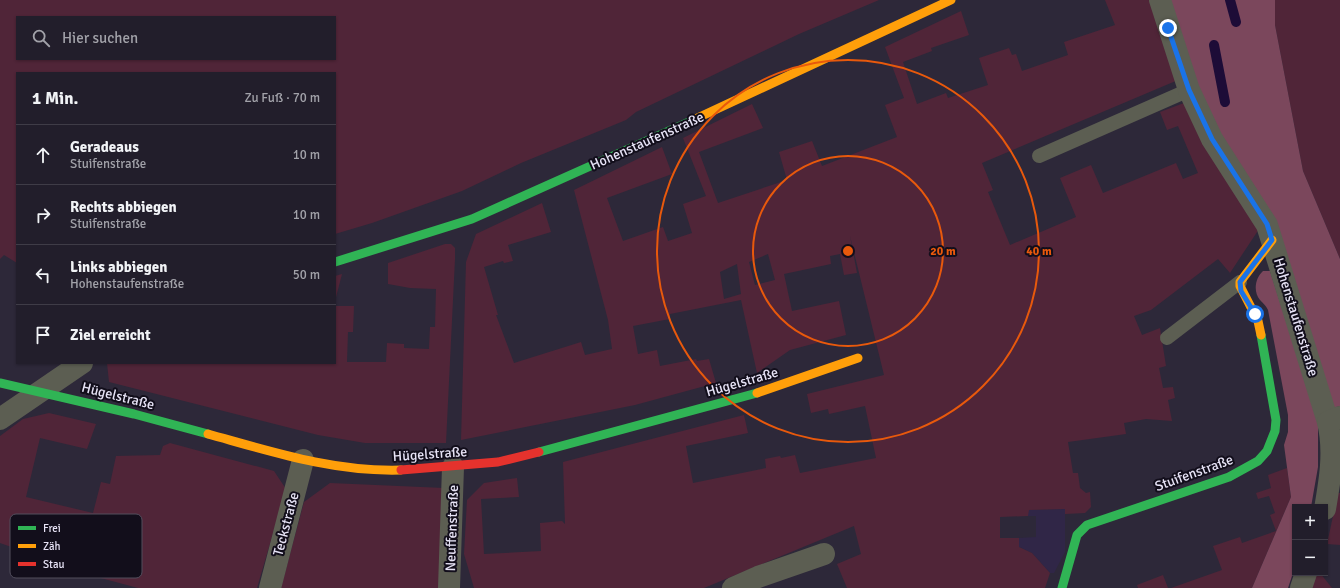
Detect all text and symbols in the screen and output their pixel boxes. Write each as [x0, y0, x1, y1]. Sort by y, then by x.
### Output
search box [16, 16, 336, 60]
route end [1159, 19, 1177, 37]
icon: search [30, 27, 52, 49]
text: Hier suchen [62, 29, 138, 47]
text: 1 Min. [32, 88, 78, 109]
text: Zu Fuß · 70 m [244, 90, 320, 106]
street label: Hohenstaufenstraße [587, 108, 707, 174]
text: Geradeaus [70, 138, 139, 156]
icon: ahead [32, 144, 54, 166]
text: 10 m [293, 147, 320, 163]
text: Stuifenstraße [70, 156, 146, 172]
text: Rechts abbiegen [70, 198, 177, 216]
icon: right [32, 204, 54, 226]
text: 10 m [293, 207, 320, 223]
text: Stuifenstraße [70, 216, 146, 232]
centre of rings [841, 244, 855, 258]
text: 20 m [930, 244, 956, 259]
text: 40 m [1026, 244, 1052, 259]
street label: Hohenstaufenstraße [1270, 256, 1322, 378]
text: Links abbiegen [70, 258, 167, 276]
icon: left [32, 264, 54, 286]
text: 50 m [293, 267, 320, 283]
text: Hohenstaufenstraße [70, 276, 184, 292]
route start [1246, 305, 1264, 323]
icon: arrive [32, 324, 54, 346]
text: Ziel erreicht [70, 326, 151, 344]
street label: Hügelstraße [704, 364, 780, 400]
street label: Hügelstraße [80, 379, 156, 413]
street label: Hügelstraße [392, 443, 468, 465]
street label: Stuifenstraße [1152, 451, 1236, 495]
street label: Neuffenstraße [442, 484, 462, 572]
street label: Teckstraße [269, 490, 303, 558]
map controls [1292, 504, 1328, 576]
button: + [1292, 504, 1328, 540]
legend [10, 514, 142, 578]
text: Frei [43, 522, 61, 535]
text: Zäh [43, 540, 61, 553]
button: − [1292, 540, 1328, 576]
text: Stau [43, 558, 65, 571]

